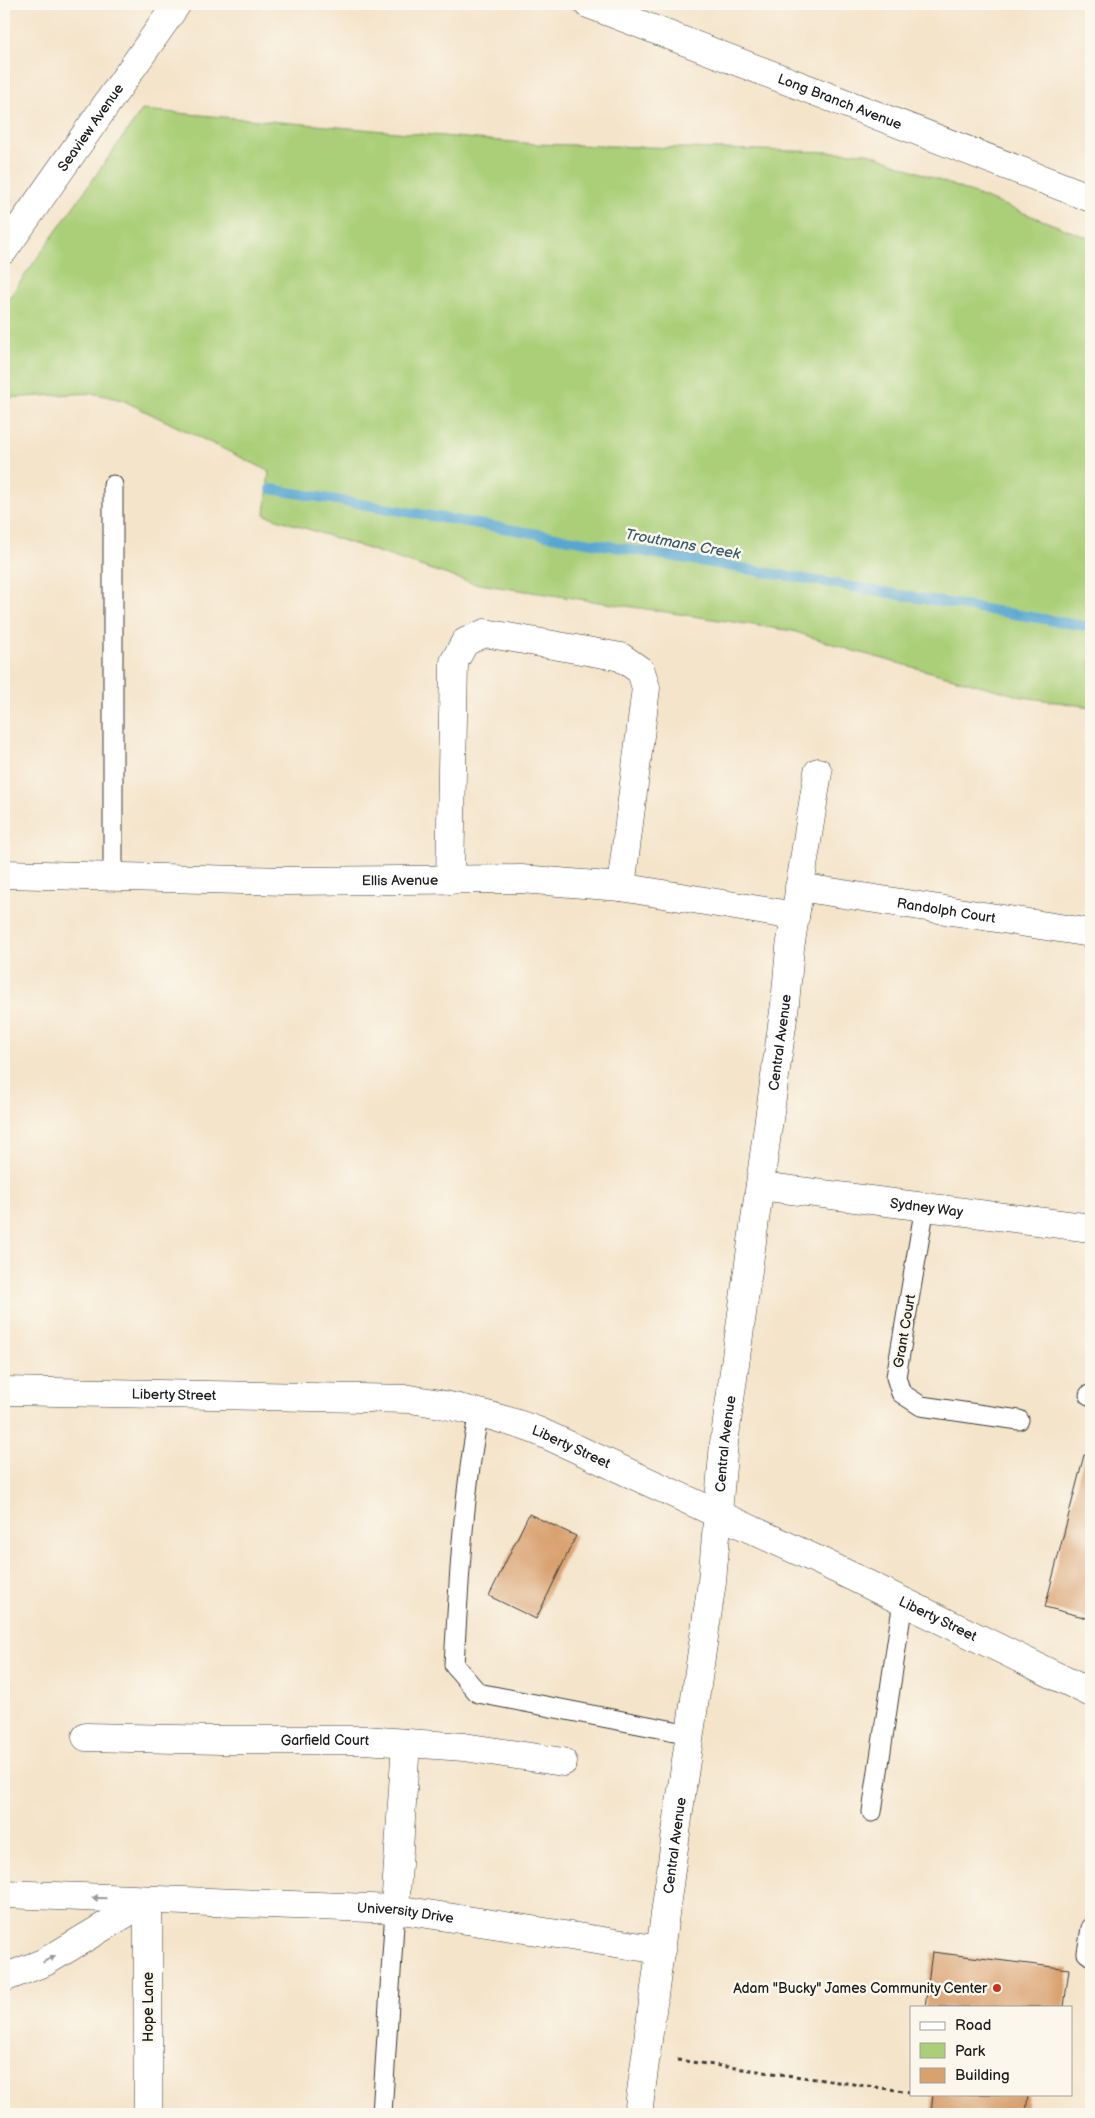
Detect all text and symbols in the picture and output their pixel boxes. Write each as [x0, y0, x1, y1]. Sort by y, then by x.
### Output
street label: Long Branch Avenue [775, 70, 904, 133]
street label: Seaview Avenue [54, 80, 127, 175]
water label: Troutmans Creek [624, 525, 742, 564]
street label: Ellis Avenue [362, 872, 438, 889]
street label: Randolph Court [896, 895, 997, 927]
street label: Central Avenue [765, 994, 795, 1092]
street label: Sydney Way [889, 1195, 965, 1221]
street label: Grant Court [890, 1292, 919, 1369]
street label: Liberty Street [132, 1386, 217, 1404]
street label: Central Avenue [712, 1394, 740, 1493]
street label: Liberty Street [530, 1422, 614, 1473]
street label: Liberty Street [896, 1593, 980, 1645]
street label: Garfield Court [281, 1732, 371, 1749]
street label: Central Avenue [660, 1796, 690, 1895]
one-way arrow [91, 1893, 107, 1901]
street label: University Drive [357, 1900, 455, 1927]
one-way arrow [41, 1955, 56, 1963]
street label: Hope Lane [140, 1972, 157, 2042]
place label: Adam "Bucky" James Community Center [733, 1980, 988, 1997]
marker: Adam "Bucky" James Community Center [991, 1982, 1003, 1994]
legend [910, 2006, 1072, 2096]
text: Road [955, 2016, 991, 2035]
text: Park [955, 2042, 986, 2061]
text: Building [955, 2066, 1010, 2085]

